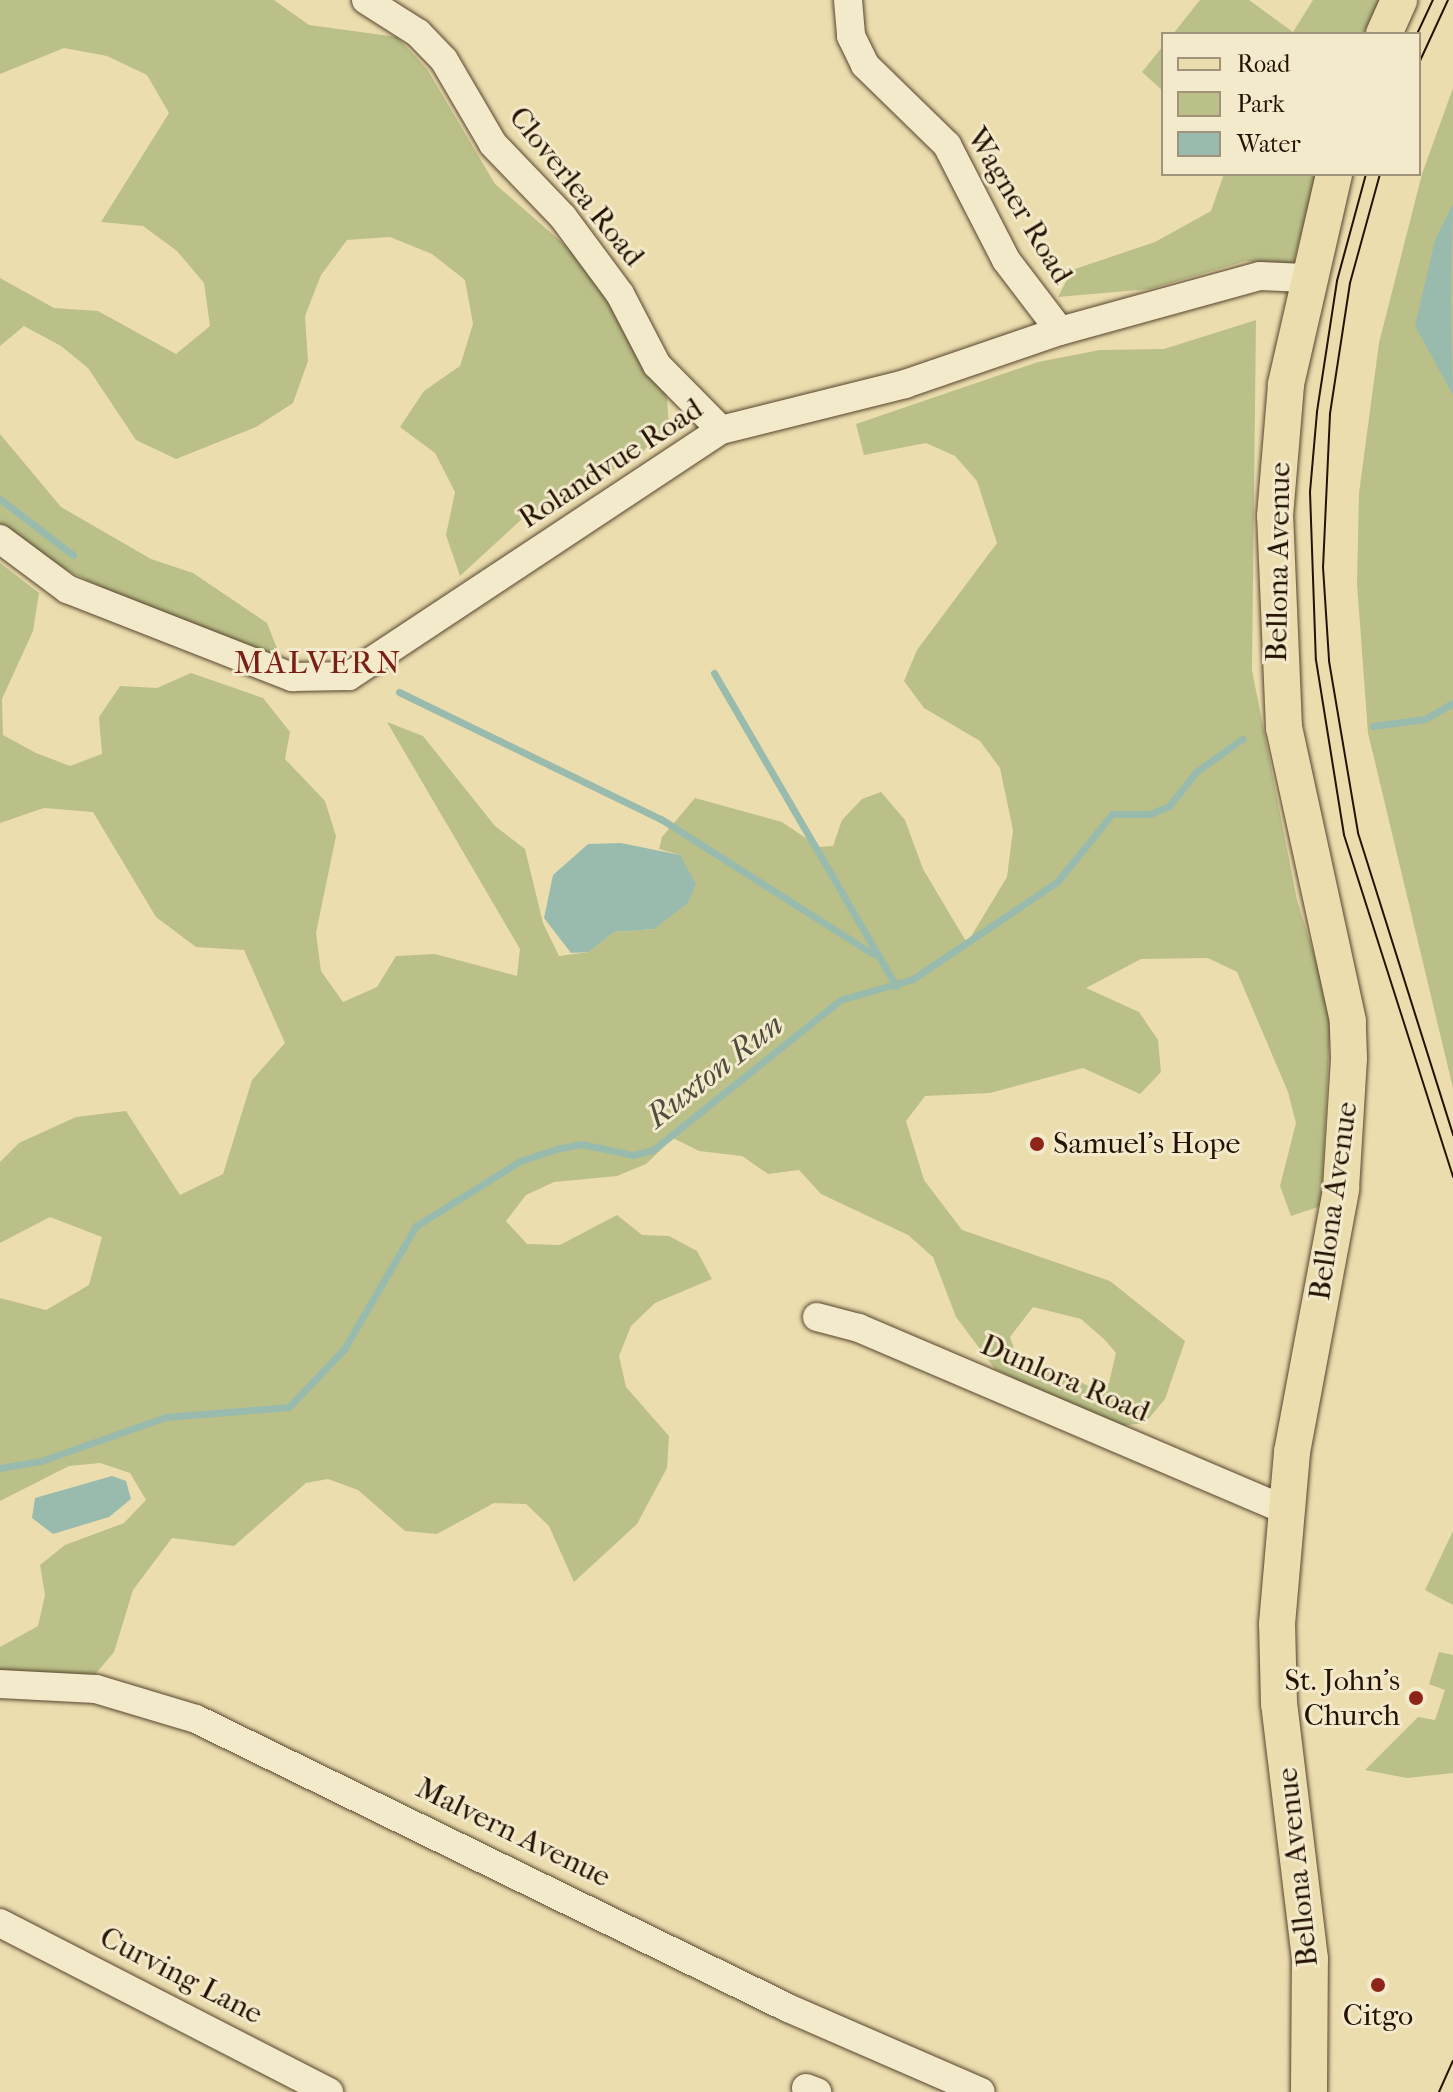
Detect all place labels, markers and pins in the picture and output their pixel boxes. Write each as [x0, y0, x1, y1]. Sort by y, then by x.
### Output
place label: Samuel's Hope [1053, 1126, 1240, 1162]
marker: Samuel's Hope [1028, 1135, 1046, 1153]
place label: St. John's Church [1285, 1663, 1400, 1734]
marker: St. John's Church [1407, 1689, 1425, 1707]
marker: Citgo [1369, 1976, 1387, 1994]
place label: Citgo [1343, 1998, 1413, 2034]

